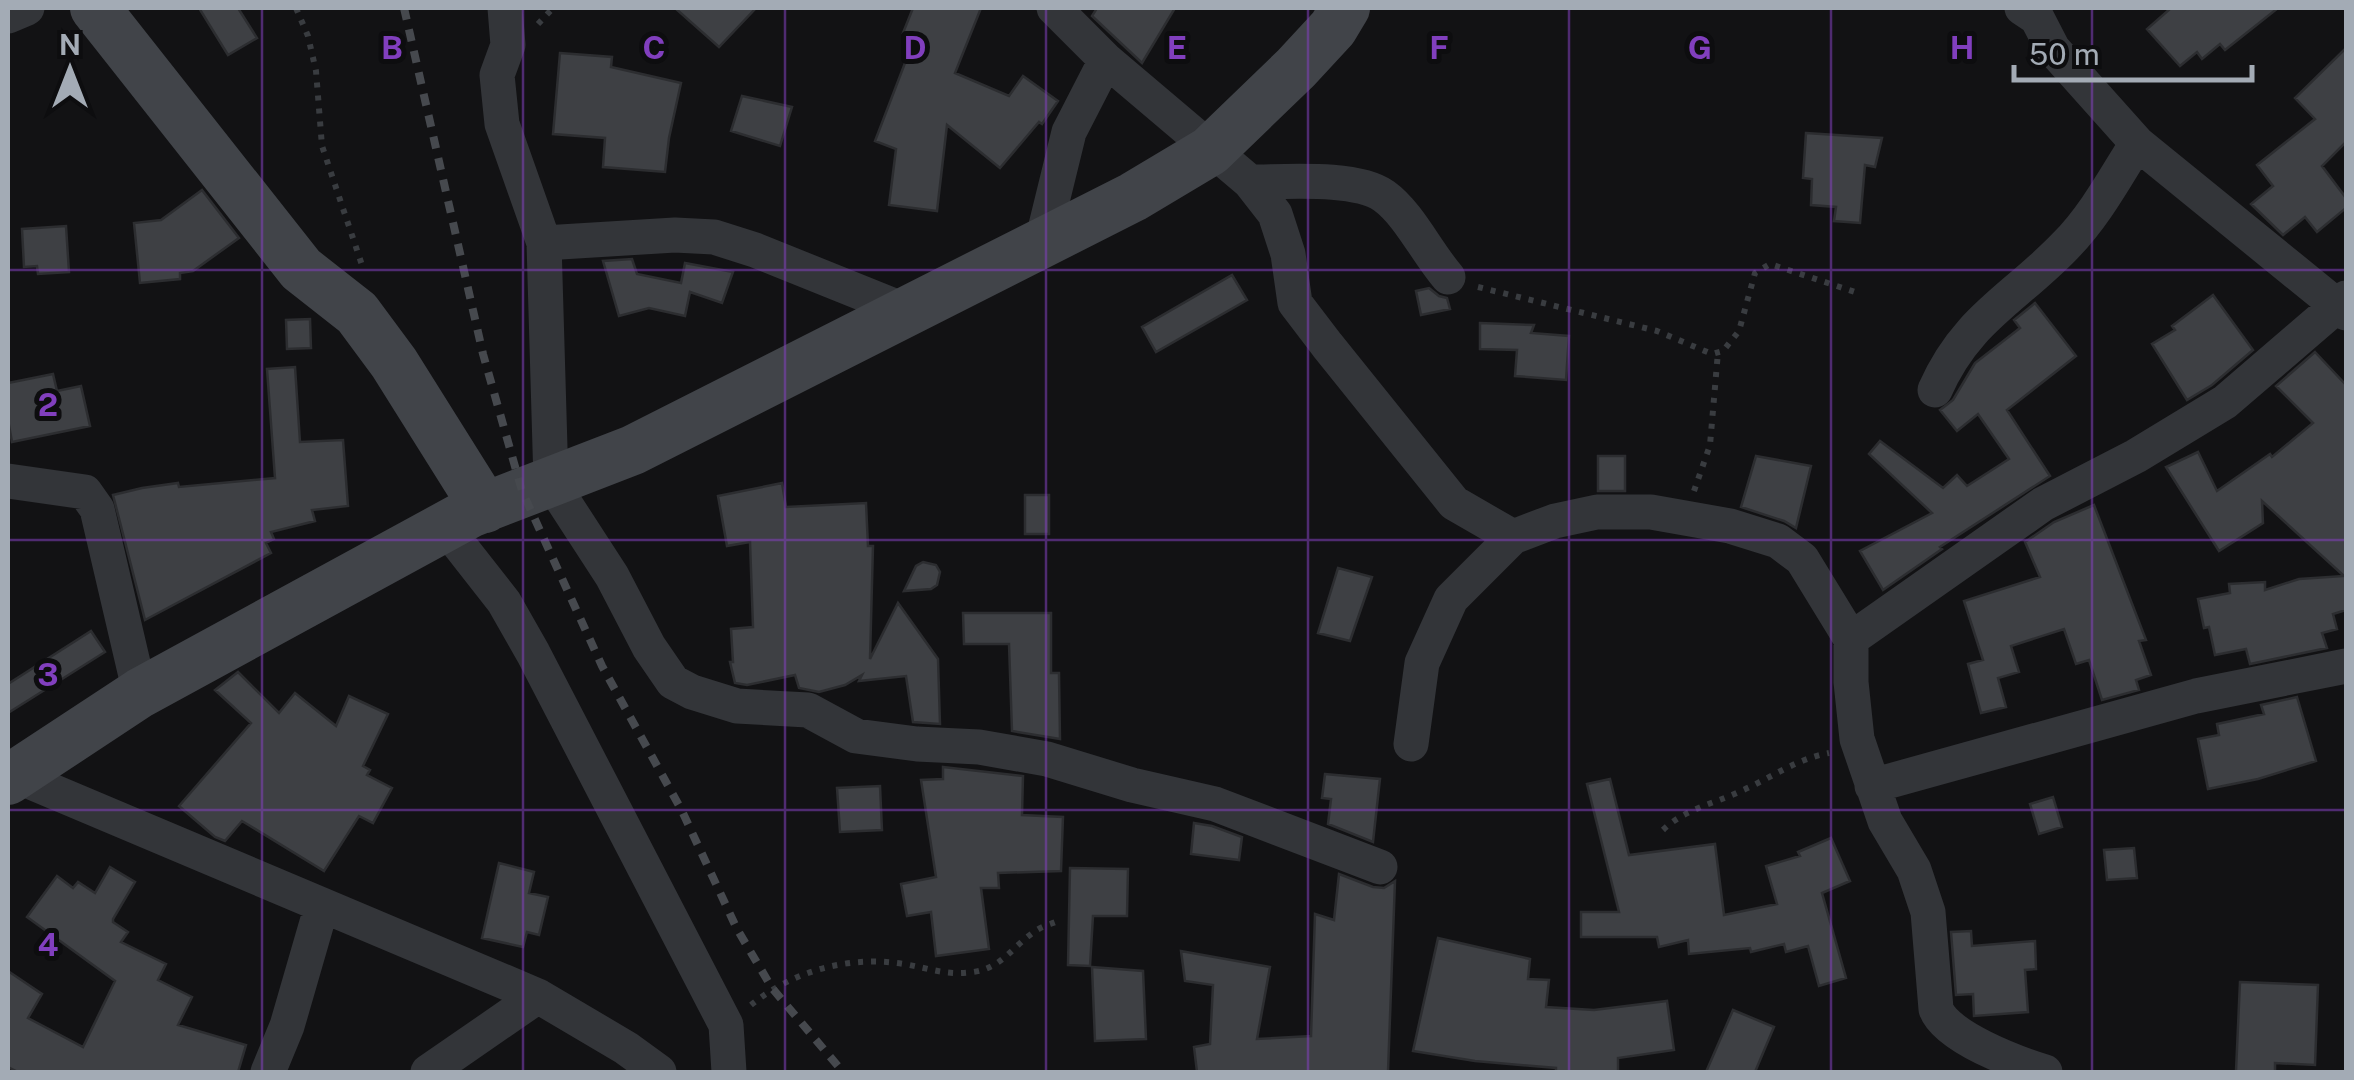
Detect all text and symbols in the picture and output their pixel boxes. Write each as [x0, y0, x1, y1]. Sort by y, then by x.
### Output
north arrow [20, 20, 120, 120]
scale bar [2014, 20, 2252, 82]
text: N [59, 28, 81, 61]
text: B [381, 29, 403, 66]
text: C [643, 29, 665, 66]
text: D [903, 29, 927, 66]
text: E [1167, 29, 1187, 66]
text: F [1429, 29, 1449, 66]
text: G [1688, 29, 1712, 66]
text: H [1950, 29, 1974, 66]
text: 50 m [2029, 36, 2100, 72]
text: 2 [38, 386, 58, 423]
text: 3 [37, 656, 59, 693]
text: 4 [38, 926, 59, 963]

